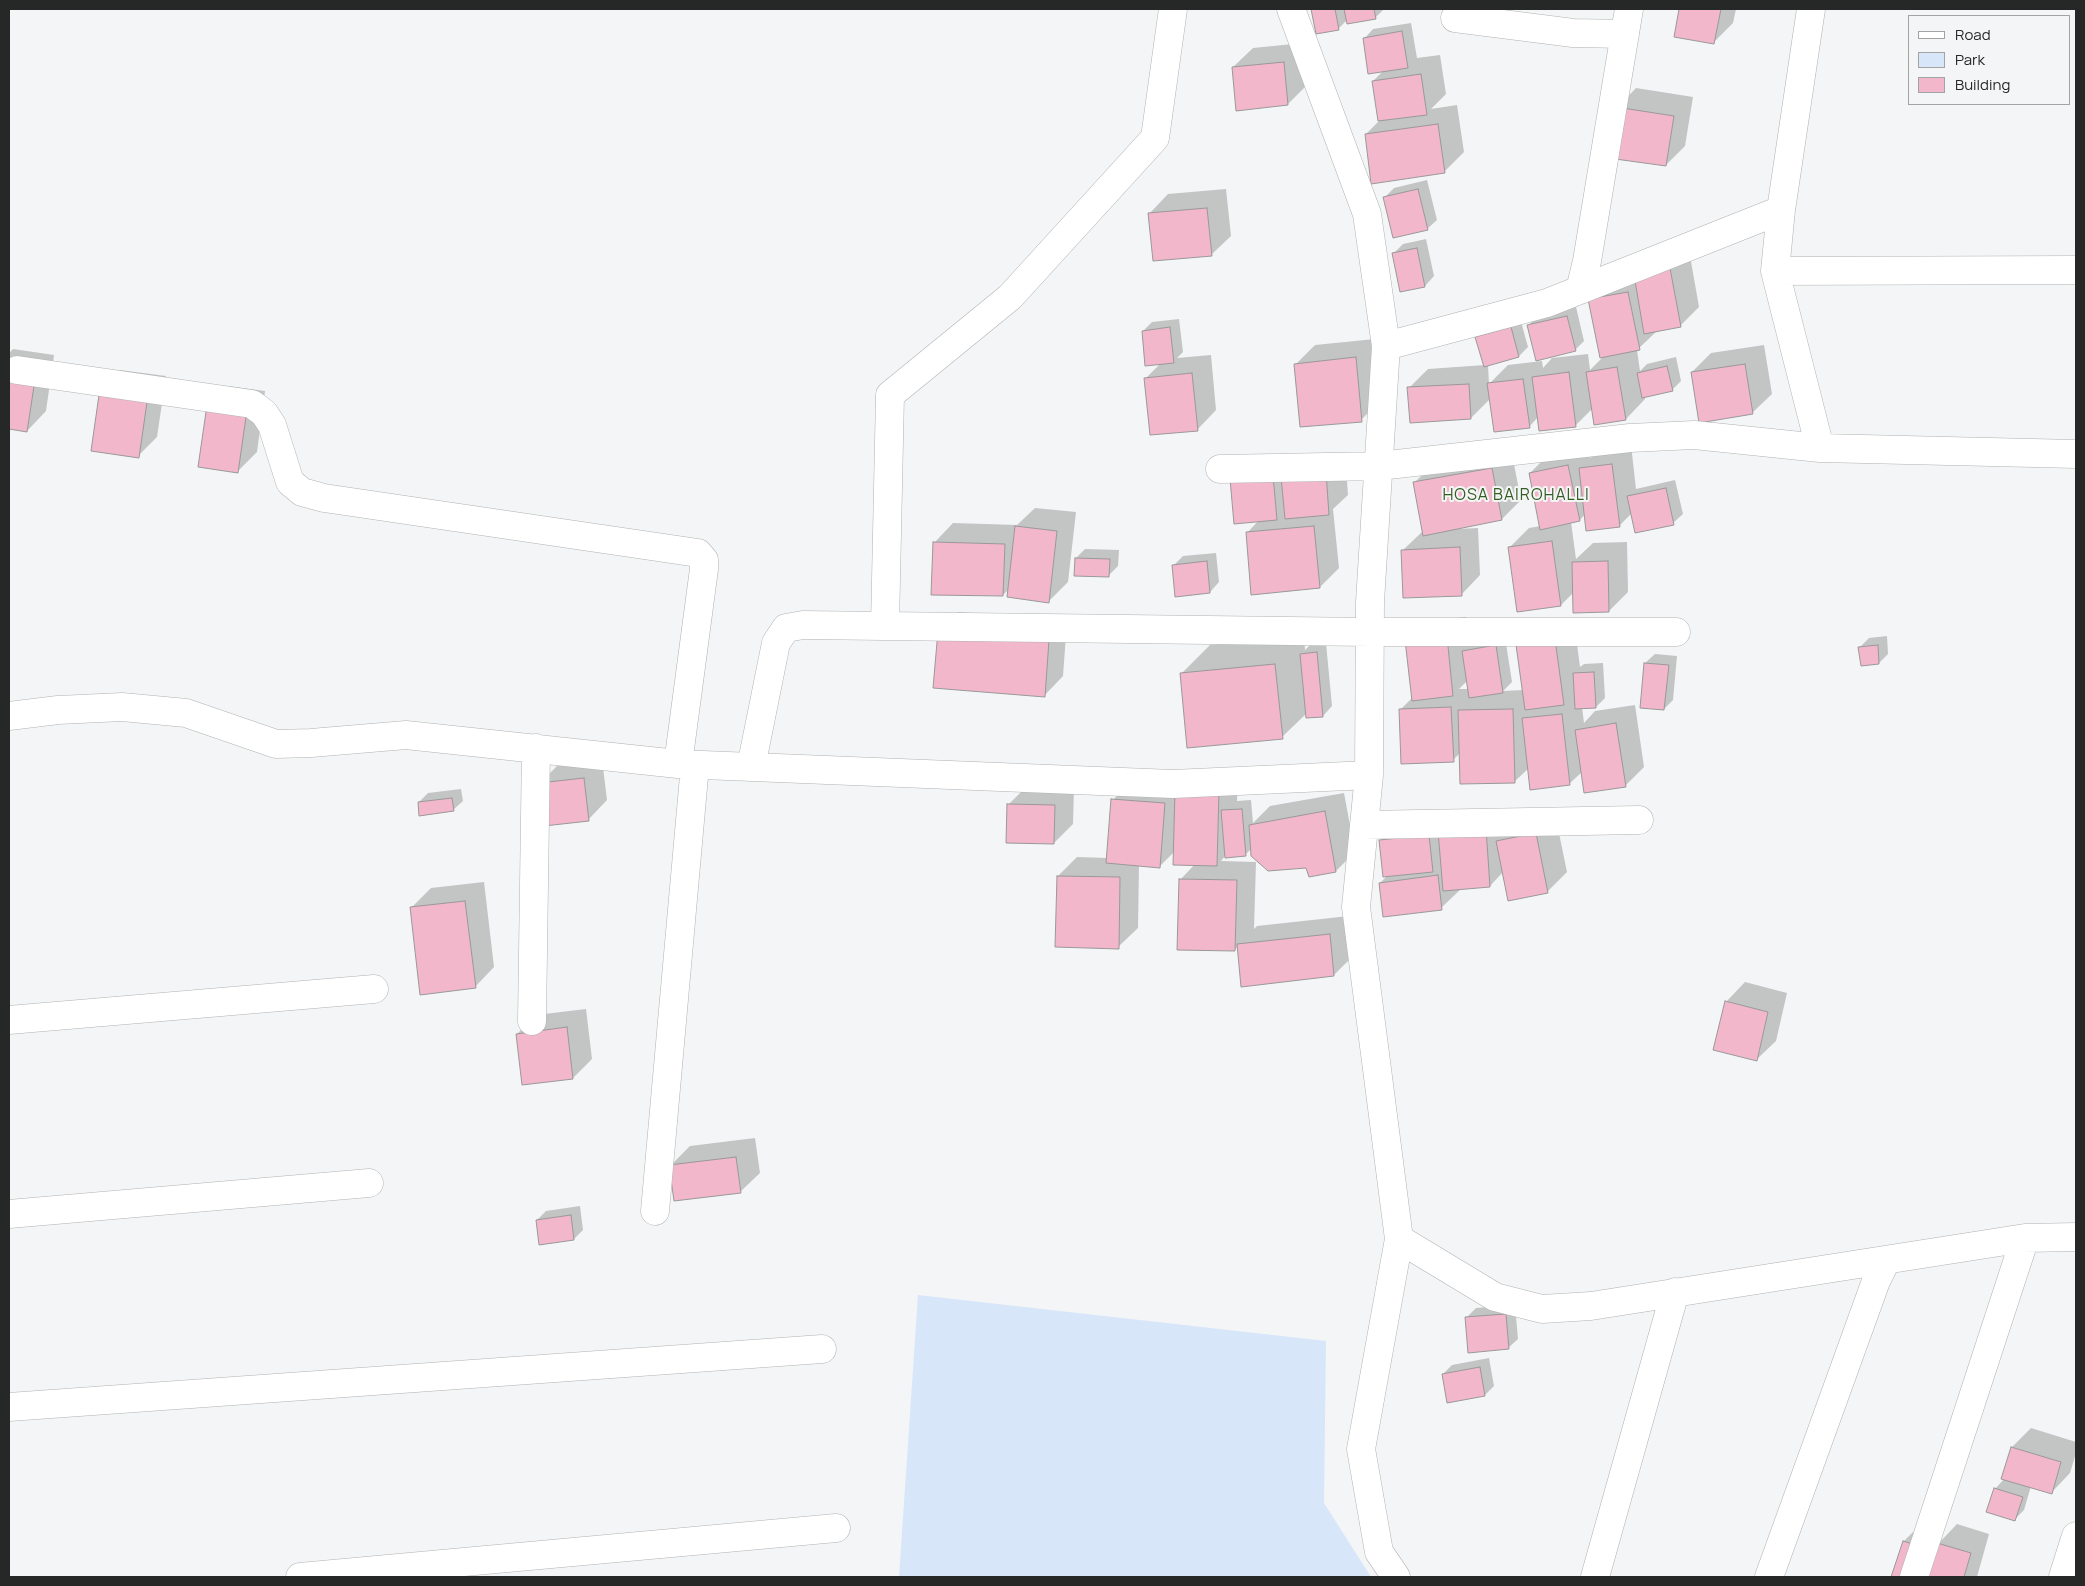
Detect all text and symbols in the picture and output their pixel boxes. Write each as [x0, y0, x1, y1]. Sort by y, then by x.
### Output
legend [1908, 15, 2070, 105]
text: Road [1955, 24, 1991, 45]
text: Park [1955, 49, 1985, 70]
text: Building [1955, 74, 2010, 95]
district label: HOSA BAIROHALLI [1441, 486, 1591, 506]

